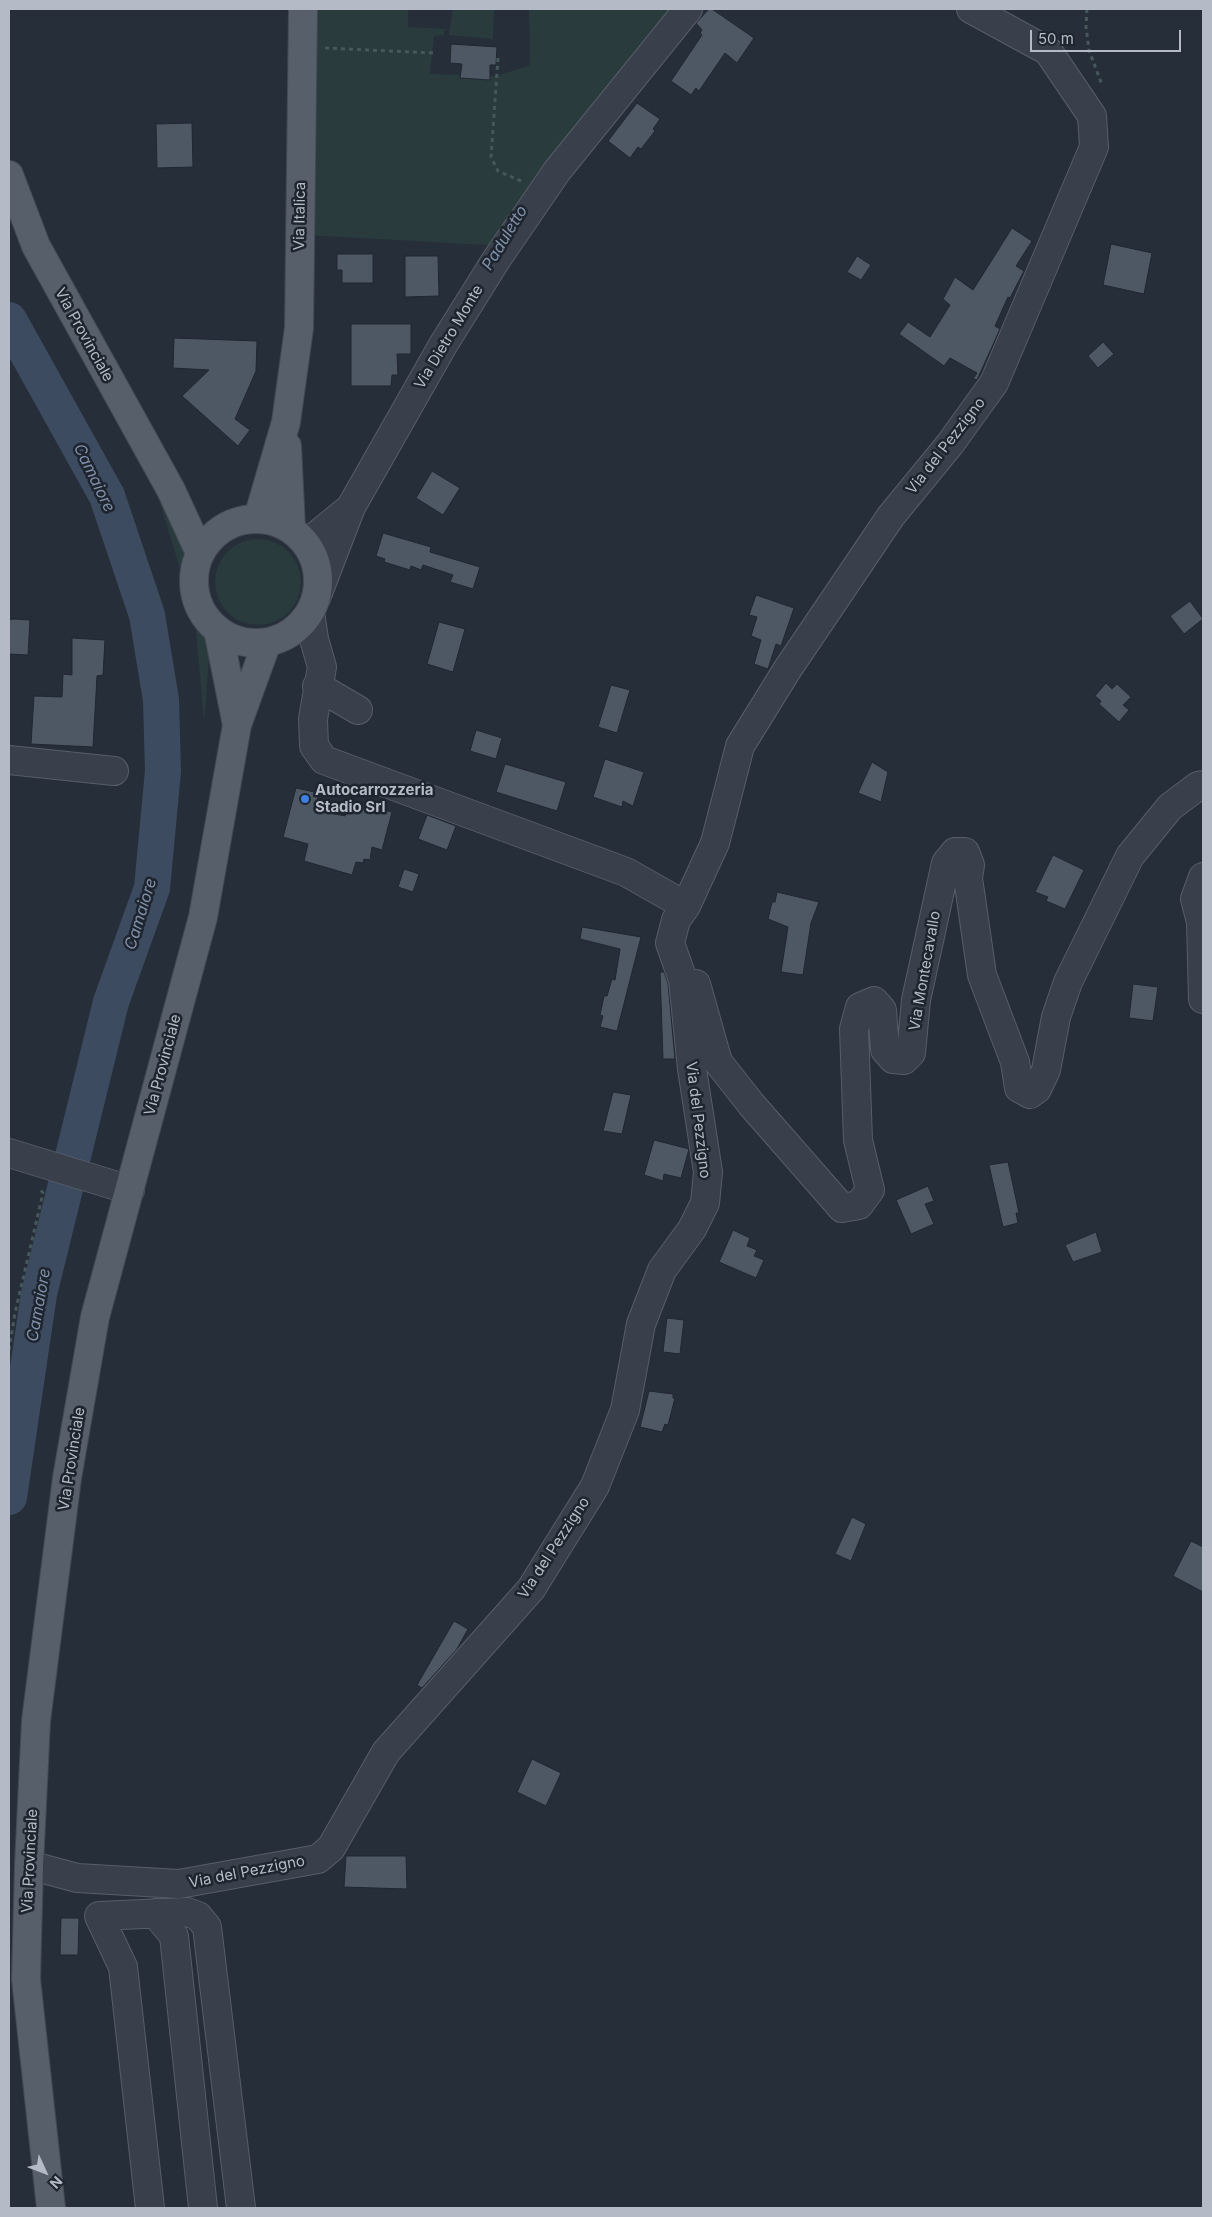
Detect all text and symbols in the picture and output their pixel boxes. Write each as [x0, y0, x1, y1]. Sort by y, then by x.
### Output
scale bar [1032, 20, 1183, 52]
text: 50 m [1038, 29, 1074, 48]
street label: Via Italica [290, 182, 310, 250]
water label: Paduletto [478, 202, 532, 274]
street label: Via Dietro Monte [411, 282, 487, 392]
street label: Via Provinciale [51, 285, 117, 385]
street label: Via del Pezzigno [903, 394, 989, 498]
water label: Camaiore [69, 441, 119, 515]
place label: Autocarrozzeria Stadio Srl [315, 781, 433, 816]
marker: Autocarrozzeria Stadio Srl [299, 793, 311, 805]
water label: Camaiore [121, 876, 161, 952]
street label: Via Montecavallo [906, 910, 944, 1032]
street label: Via Provinciale [141, 1012, 185, 1118]
street label: Via del Pezzigno [682, 1060, 714, 1180]
water label: Camaiore [23, 1267, 55, 1343]
street label: Via Provinciale [55, 1406, 89, 1512]
street label: Via del Pezzigno [514, 1494, 594, 1602]
street label: Via Provinciale [18, 1808, 42, 1914]
street label: Via del Pezzigno [188, 1852, 306, 1892]
north arrow [20, 2147, 70, 2197]
text: N [46, 2173, 66, 2192]

